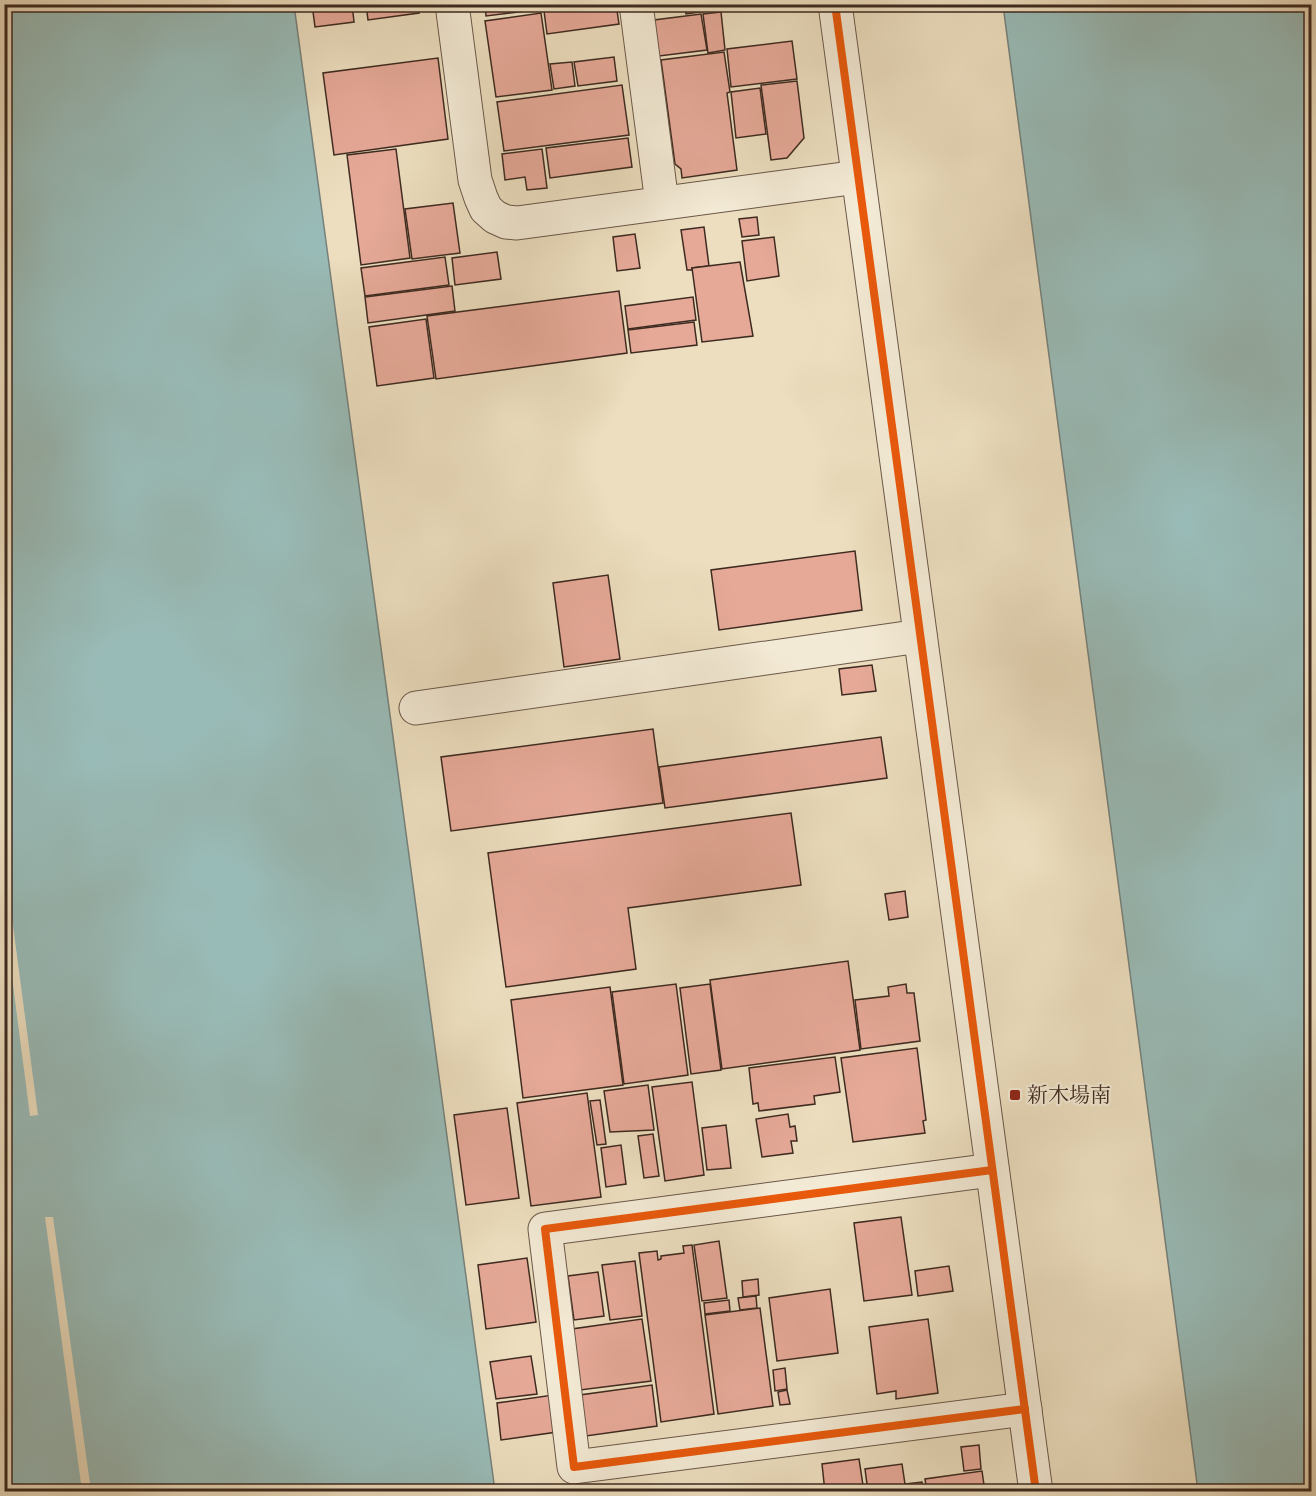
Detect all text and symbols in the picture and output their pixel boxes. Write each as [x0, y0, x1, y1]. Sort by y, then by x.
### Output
place label: 新木場南 [1027, 1083, 1111, 1110]
marker: 新木場南 [1008, 1088, 1022, 1102]

